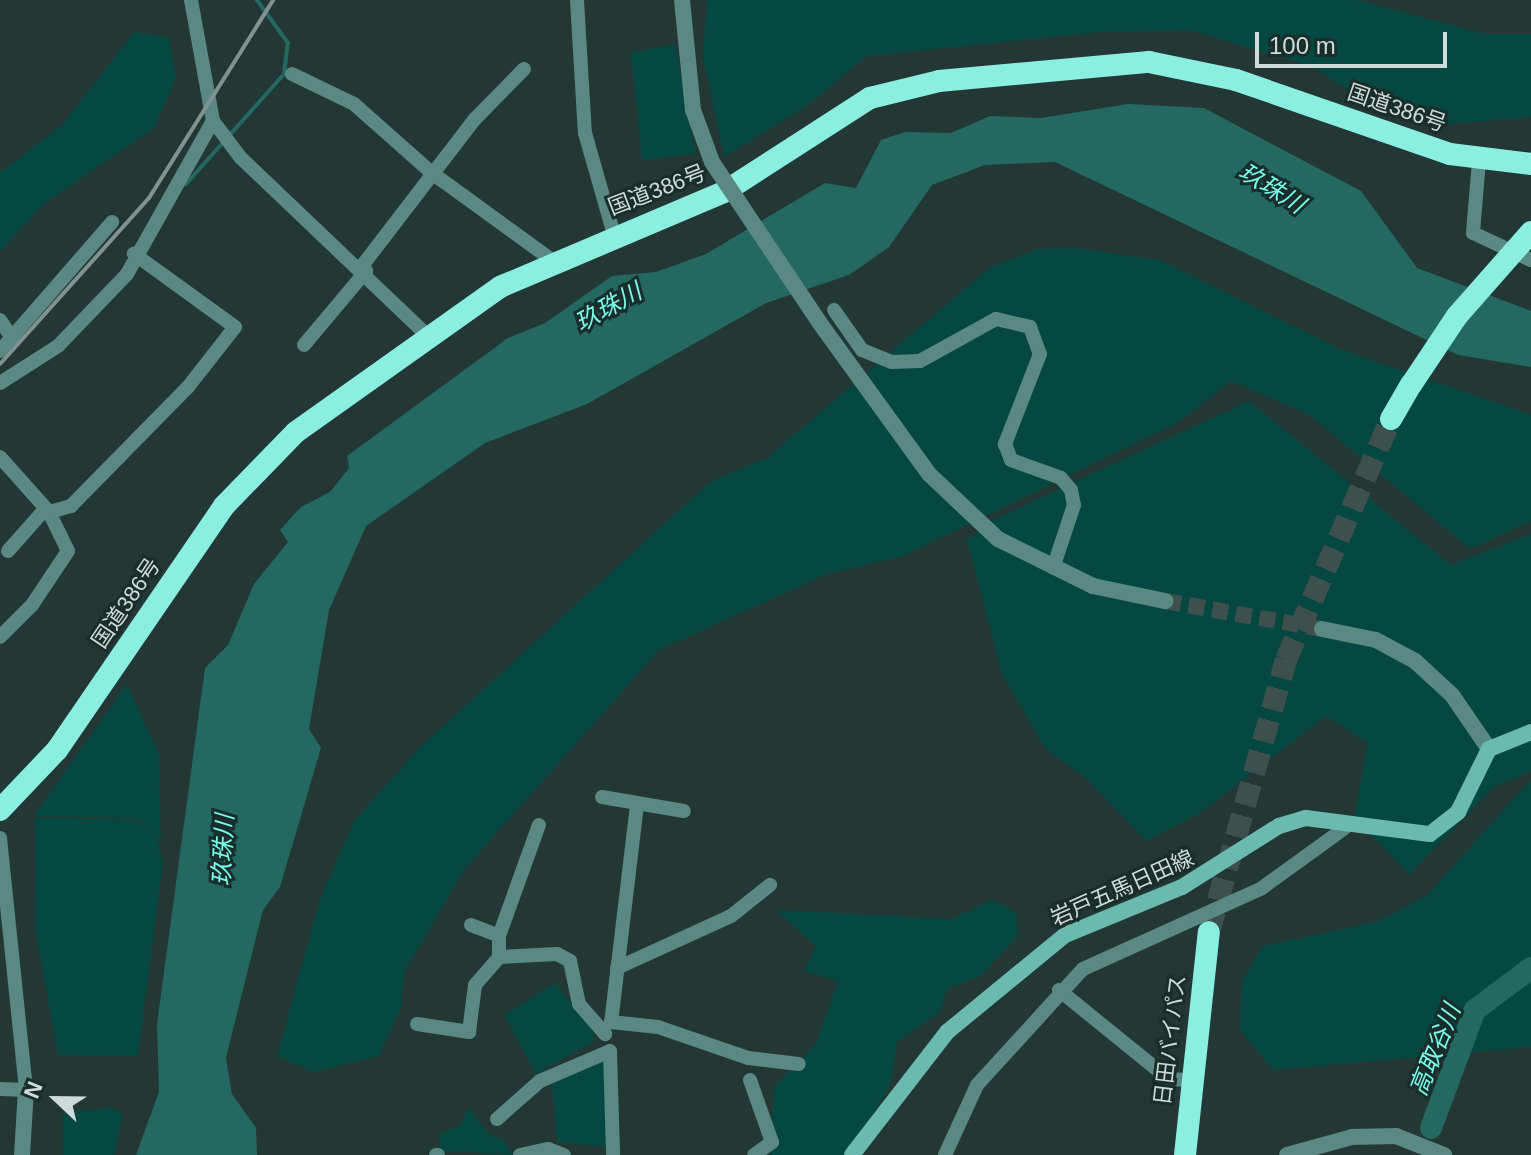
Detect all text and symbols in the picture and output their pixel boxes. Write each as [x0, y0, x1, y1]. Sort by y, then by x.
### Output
scale bar [1259, 16, 1451, 66]
text: 100 m [1269, 32, 1336, 59]
street label: 国道386号 [1344, 79, 1450, 137]
water label: 玖珠川 [1234, 157, 1310, 219]
street label: 国道386号 [604, 159, 710, 221]
water label: 玖珠川 [570, 277, 646, 337]
street label: 国道386号 [86, 553, 166, 653]
water label: 玖珠川 [207, 813, 239, 887]
street label: 岩戸五馬日田線 [1046, 845, 1198, 931]
street label: 日田バイパス [1149, 973, 1191, 1107]
water label: 高取谷川 [1404, 1000, 1466, 1100]
north arrow [16, 1059, 96, 1139]
text: N [19, 1078, 48, 1102]

